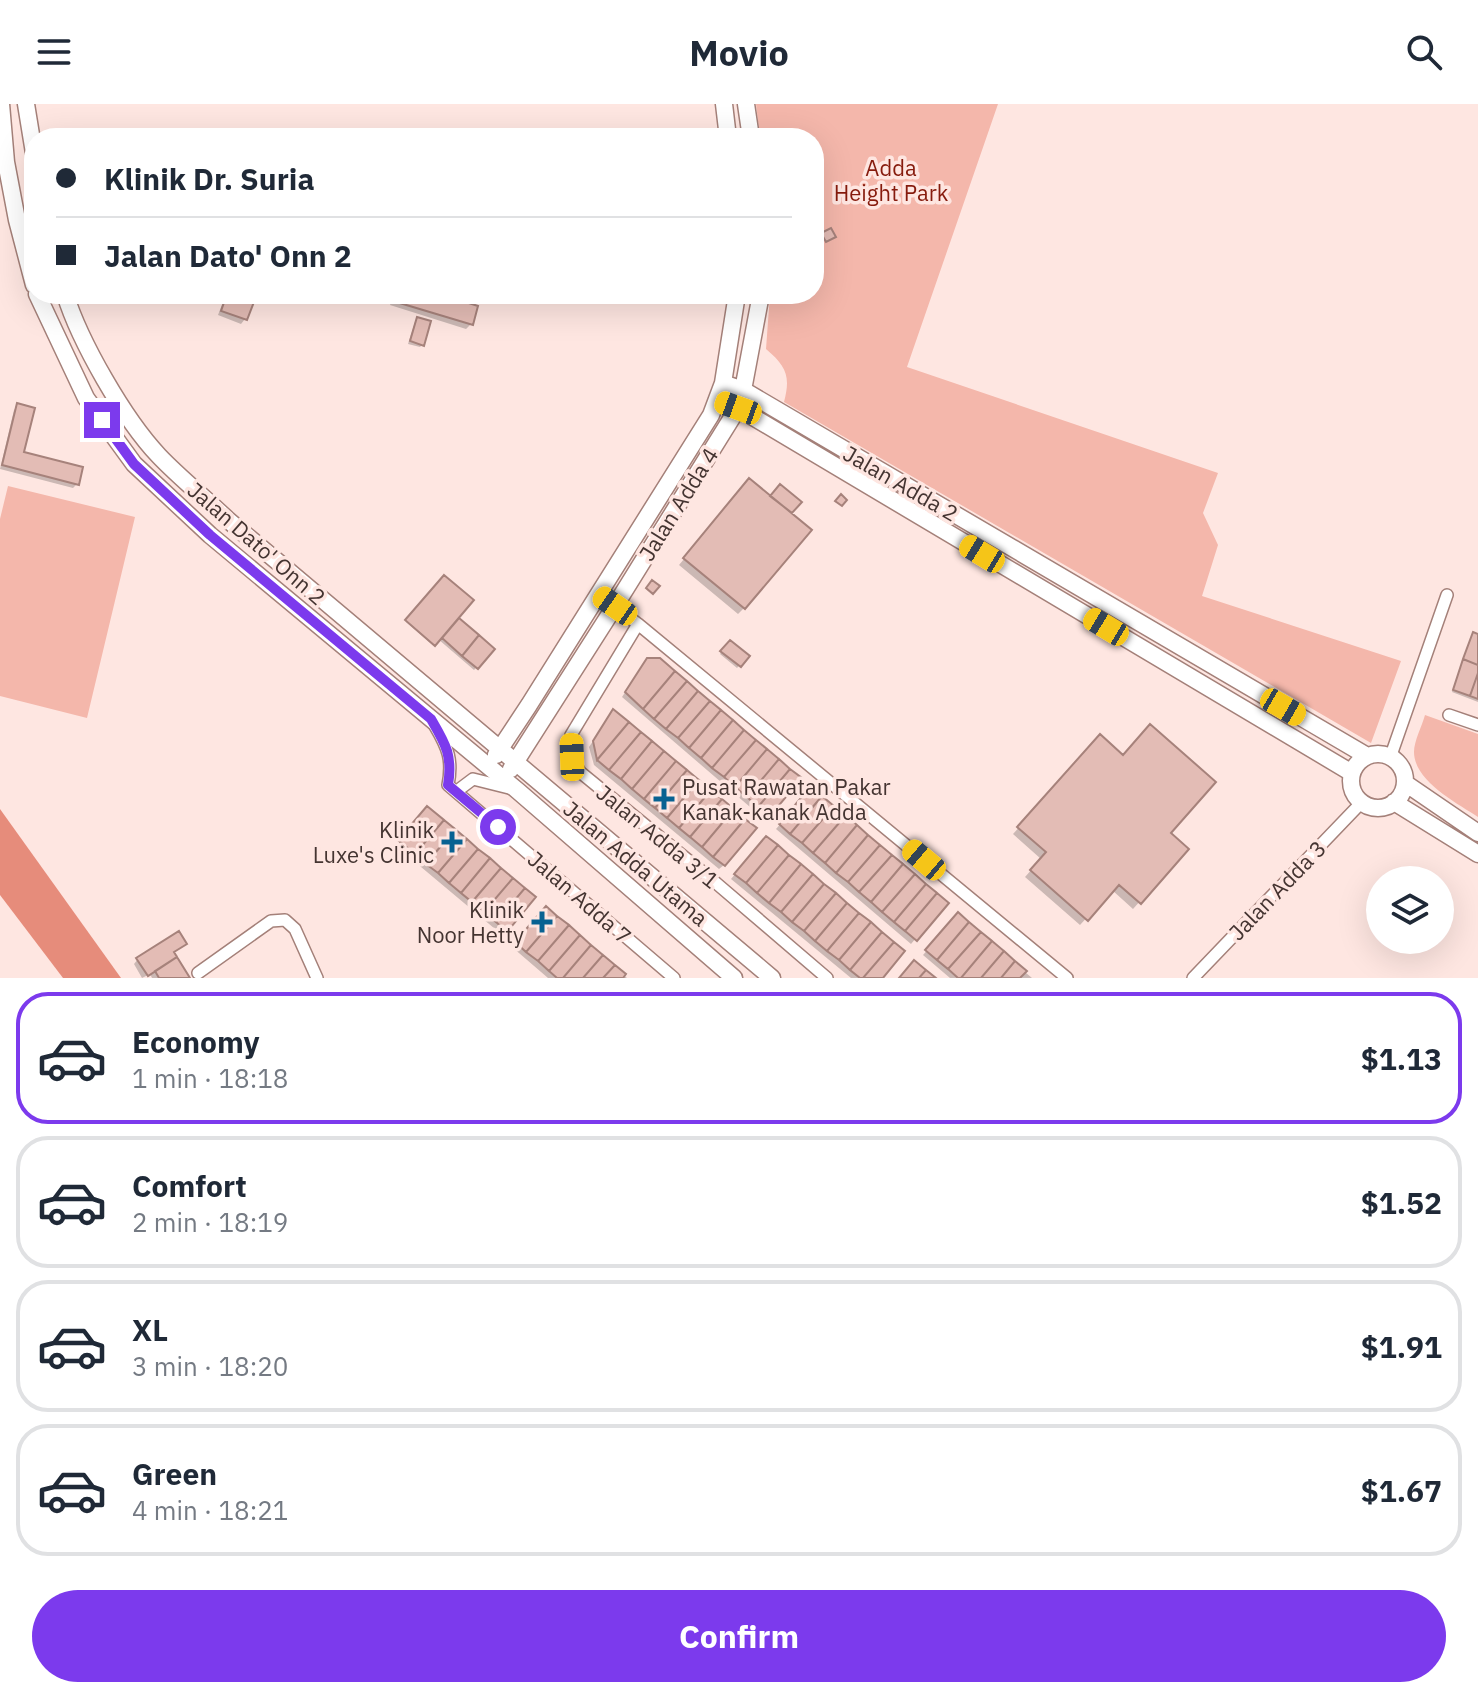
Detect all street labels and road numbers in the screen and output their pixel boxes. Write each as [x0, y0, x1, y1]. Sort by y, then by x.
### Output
street label: Jalan Adda 2 [838, 438, 964, 528]
street label: Jalan Adda 4 [632, 442, 724, 566]
street label: Jalan Dato' Onn 2 [182, 475, 332, 611]
street label: Jalan Adda 3/1 [591, 778, 725, 894]
street label: Jalan Adda Utama [558, 794, 715, 932]
street label: Jalan Adda 3 [1222, 834, 1332, 946]
street label: Jalan Adda 7 [522, 844, 638, 950]

